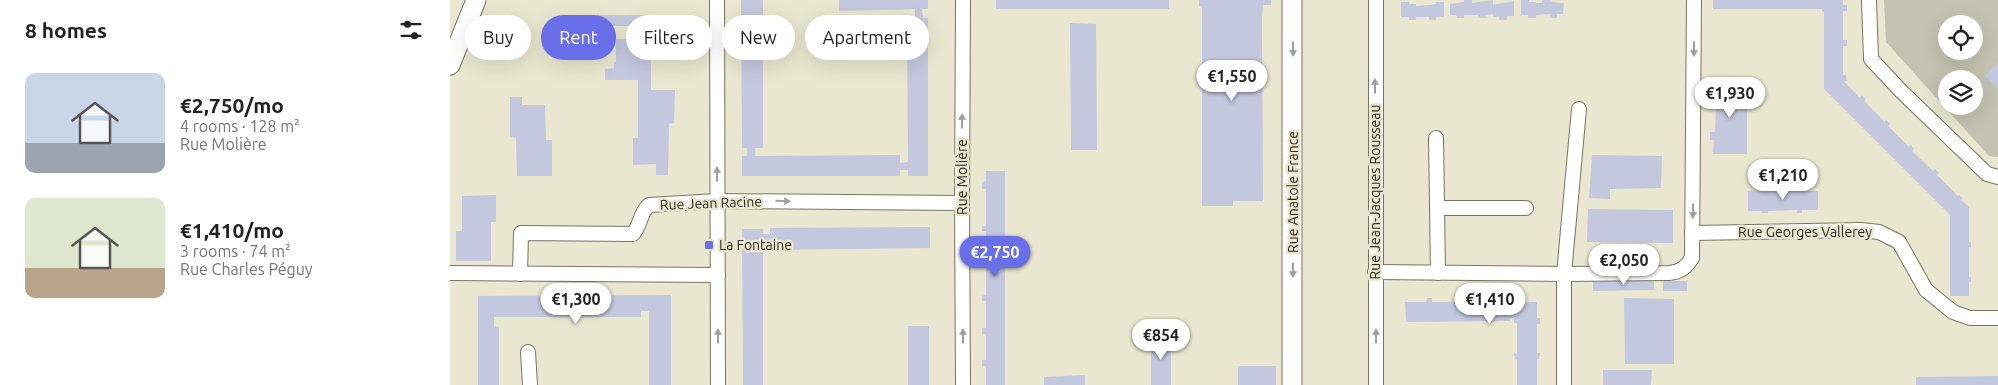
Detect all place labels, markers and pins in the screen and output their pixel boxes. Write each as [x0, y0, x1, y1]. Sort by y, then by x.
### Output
pin: €1,550 [1191, 59, 1273, 102]
pin: €1,930 [1689, 76, 1771, 119]
pin: €1,210 [1742, 158, 1824, 201]
pin: €2,750 [954, 236, 1036, 278]
place label: La Fontaine [719, 237, 792, 253]
marker: La Fontaine [703, 239, 715, 251]
pin: €2,050 [1583, 244, 1665, 286]
pin: €1,300 [535, 282, 617, 325]
pin: €1,410 [1449, 282, 1531, 325]
pin: €854 [1131, 318, 1191, 361]

